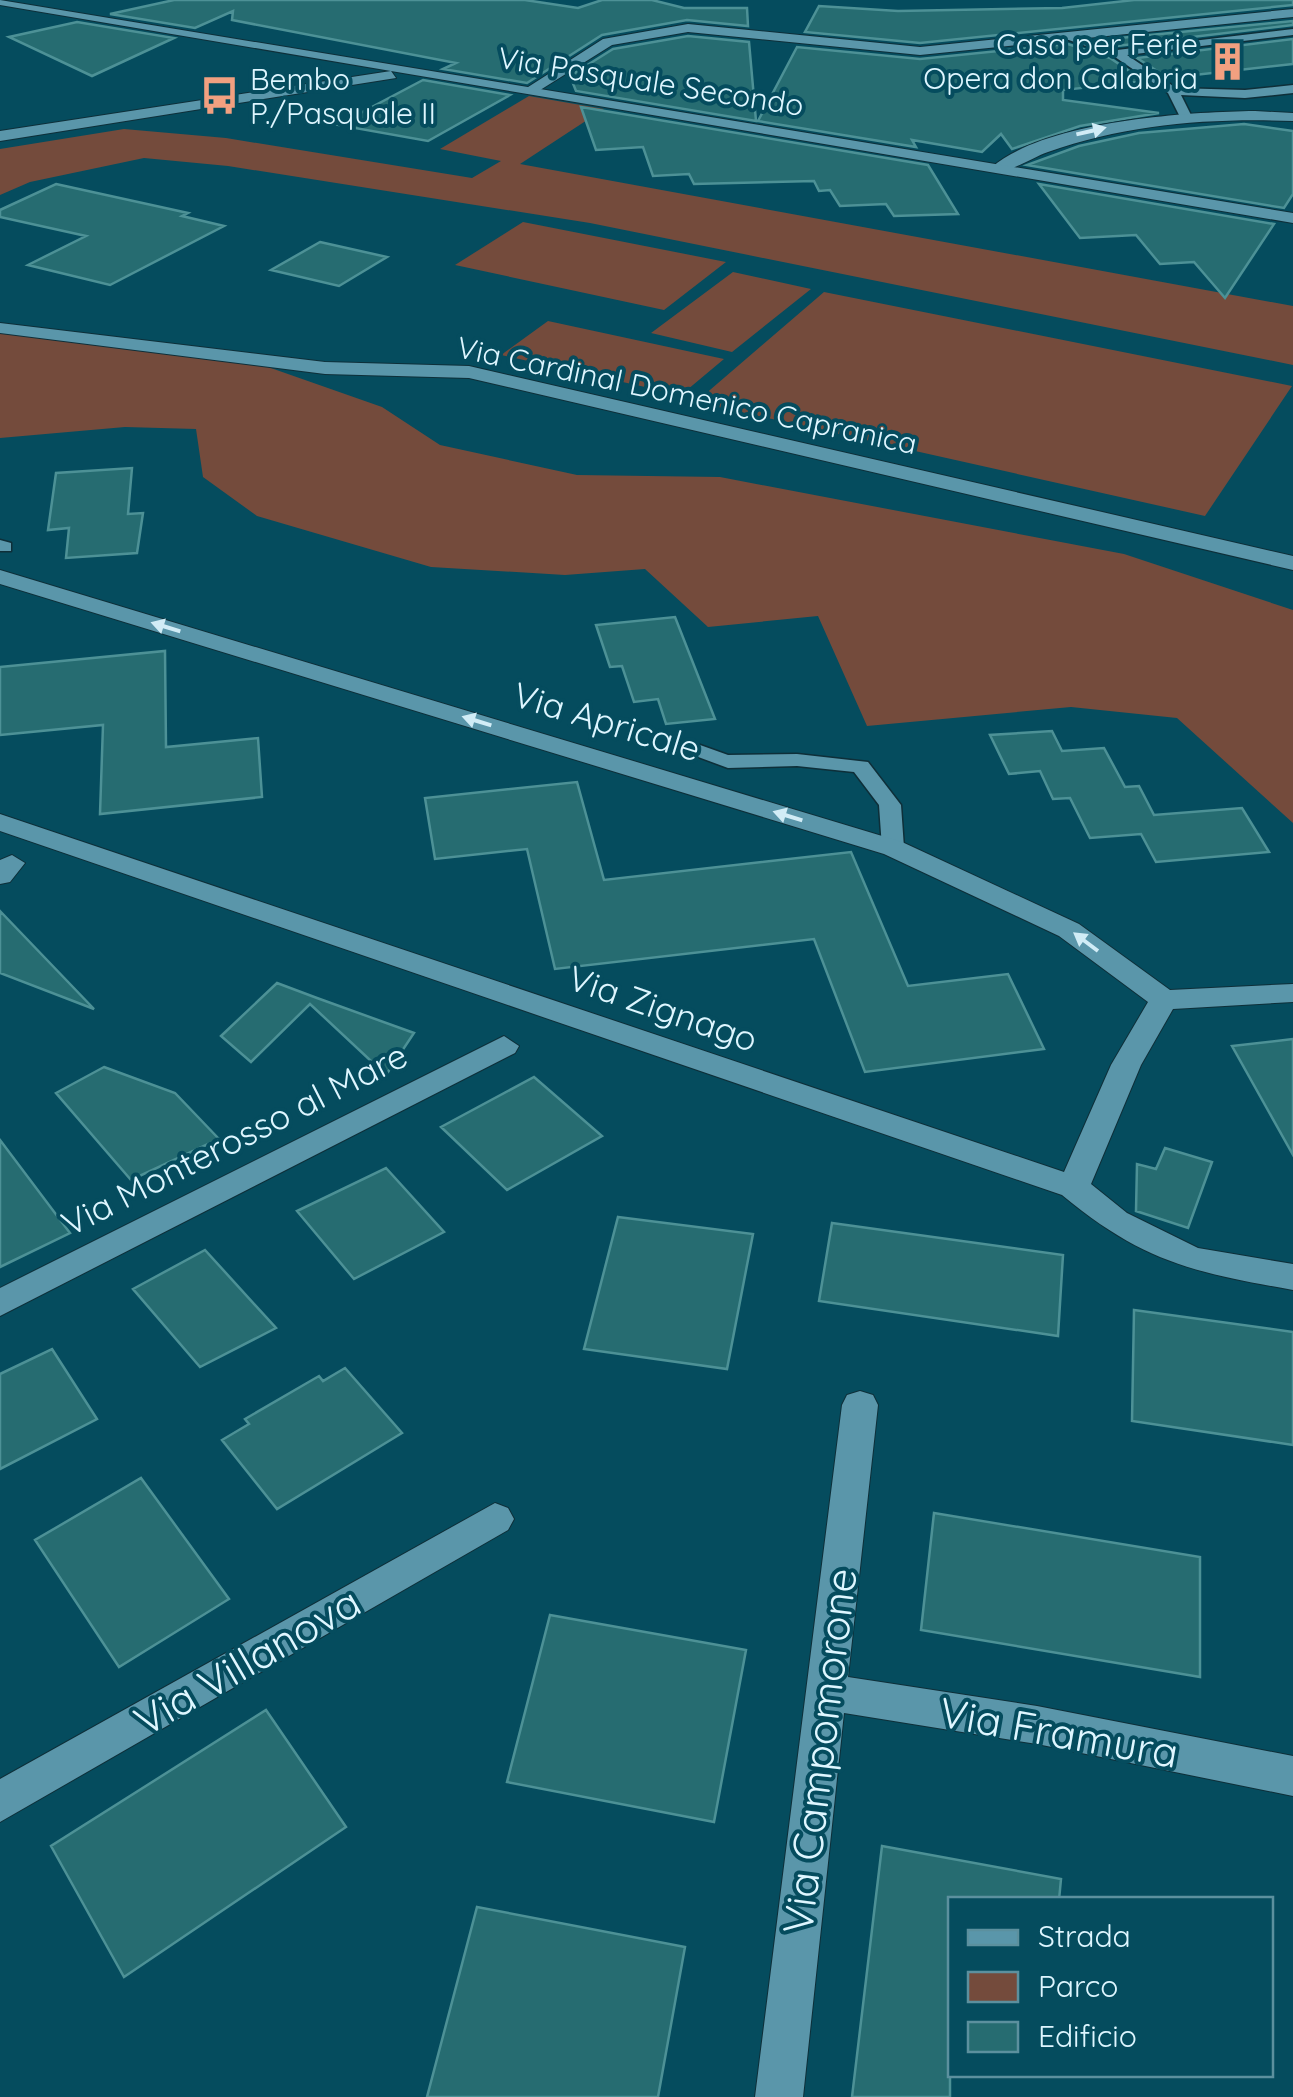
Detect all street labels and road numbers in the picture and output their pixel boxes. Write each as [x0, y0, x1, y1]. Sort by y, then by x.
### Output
street label: Via Pasquale Secondo [495, 38, 807, 124]
street label: Via Cardinal Domenico Capranica [454, 328, 920, 462]
street label: Via Apricale [508, 672, 706, 770]
street label: Via Zignago [563, 955, 763, 1061]
street label: Via Monterosso al Mare [54, 1033, 414, 1245]
street label: Via Campomorone [770, 1565, 868, 1937]
street label: Via Villanova [124, 1575, 370, 1747]
street label: Via Framura [935, 1685, 1183, 1779]

